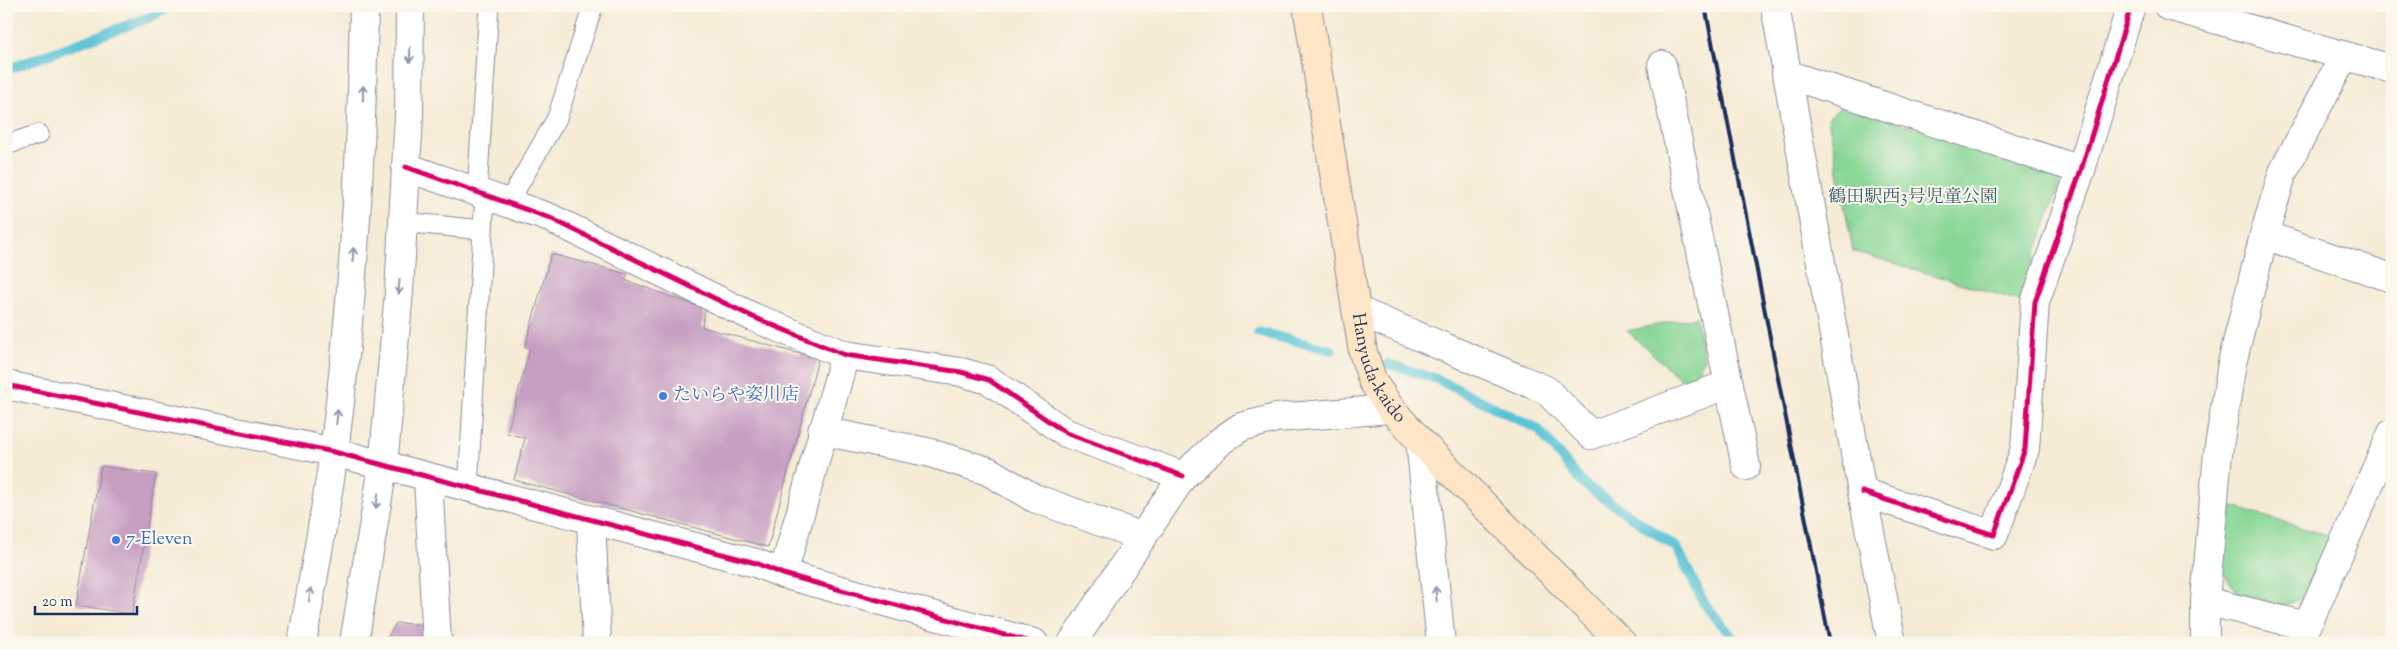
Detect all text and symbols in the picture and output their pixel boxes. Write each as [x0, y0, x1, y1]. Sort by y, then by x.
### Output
one-way arrow [405, 47, 414, 63]
one-way arrow [358, 85, 368, 102]
park label: 鶴田駅西3号児童公園 [1828, 185, 1998, 211]
one-way arrow [348, 247, 357, 263]
one-way arrow [395, 279, 404, 295]
street label: Hanyuda-kaido [1344, 311, 1412, 430]
place label: たいらや姿川店 [673, 383, 799, 409]
marker: たいらや姿川店 [657, 390, 669, 402]
one-way arrow [332, 409, 342, 425]
one-way arrow [372, 493, 382, 509]
place label: 7-Eleven [126, 527, 193, 553]
marker: 7-Eleven [110, 534, 122, 546]
scale bar [35, 584, 138, 616]
one-way arrow [306, 587, 316, 603]
one-way arrow [1431, 587, 1441, 603]
text: 20 m [42, 592, 73, 613]

